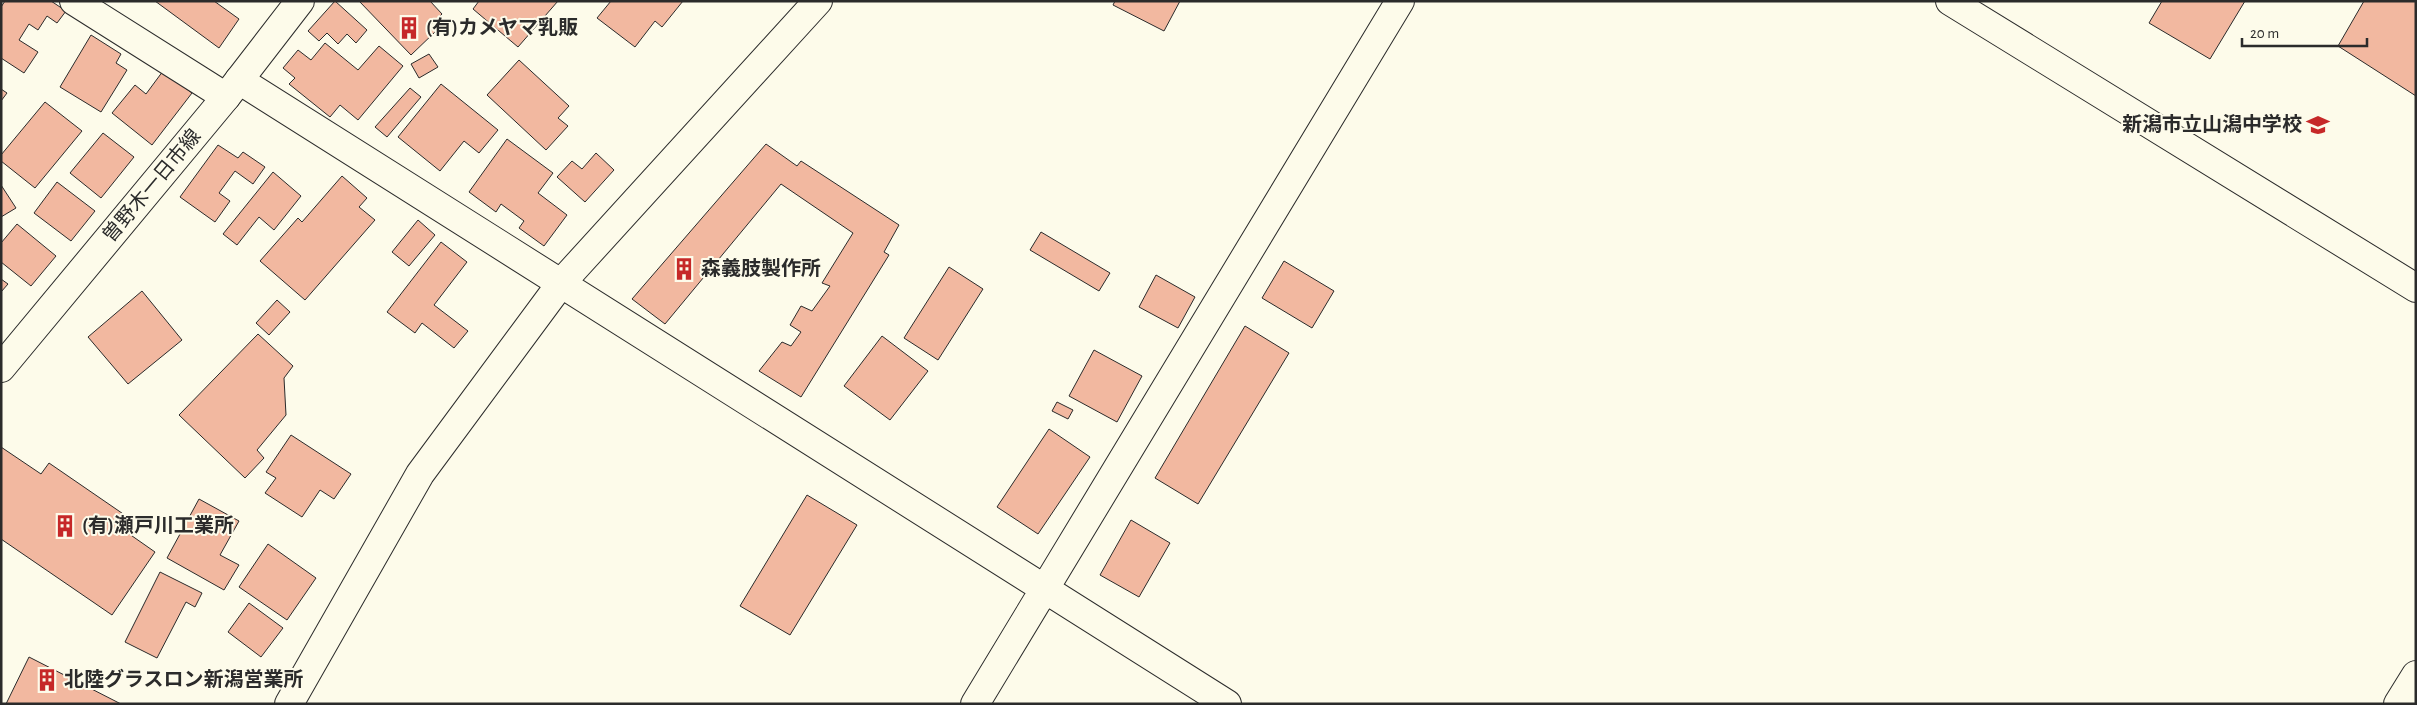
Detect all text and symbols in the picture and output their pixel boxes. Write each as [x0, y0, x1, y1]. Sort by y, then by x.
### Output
building icon: (有)カメヤマ乳販 [396, 15, 422, 41]
scale bar [2242, 15, 2367, 47]
place label: (有)カメヤマ乳販 [426, 17, 578, 38]
text: 20 m [2250, 26, 2279, 41]
school or university icon: 新潟市立山潟中学校 [2305, 112, 2331, 138]
place label: 新潟市立山潟中学校 [2122, 113, 2302, 135]
street label: 曽野木一日市線 [98, 125, 205, 246]
building icon: 森義肢製作所 [671, 256, 697, 282]
place label: 森義肢製作所 [701, 257, 821, 279]
building icon: (有)瀬戸川工業所 [52, 513, 78, 539]
place label: (有)瀬戸川工業所 [82, 515, 234, 536]
building icon: 北陸グラスロン新潟営業所 [34, 667, 60, 693]
place label: 北陸グラスロン新潟営業所 [64, 668, 304, 690]

